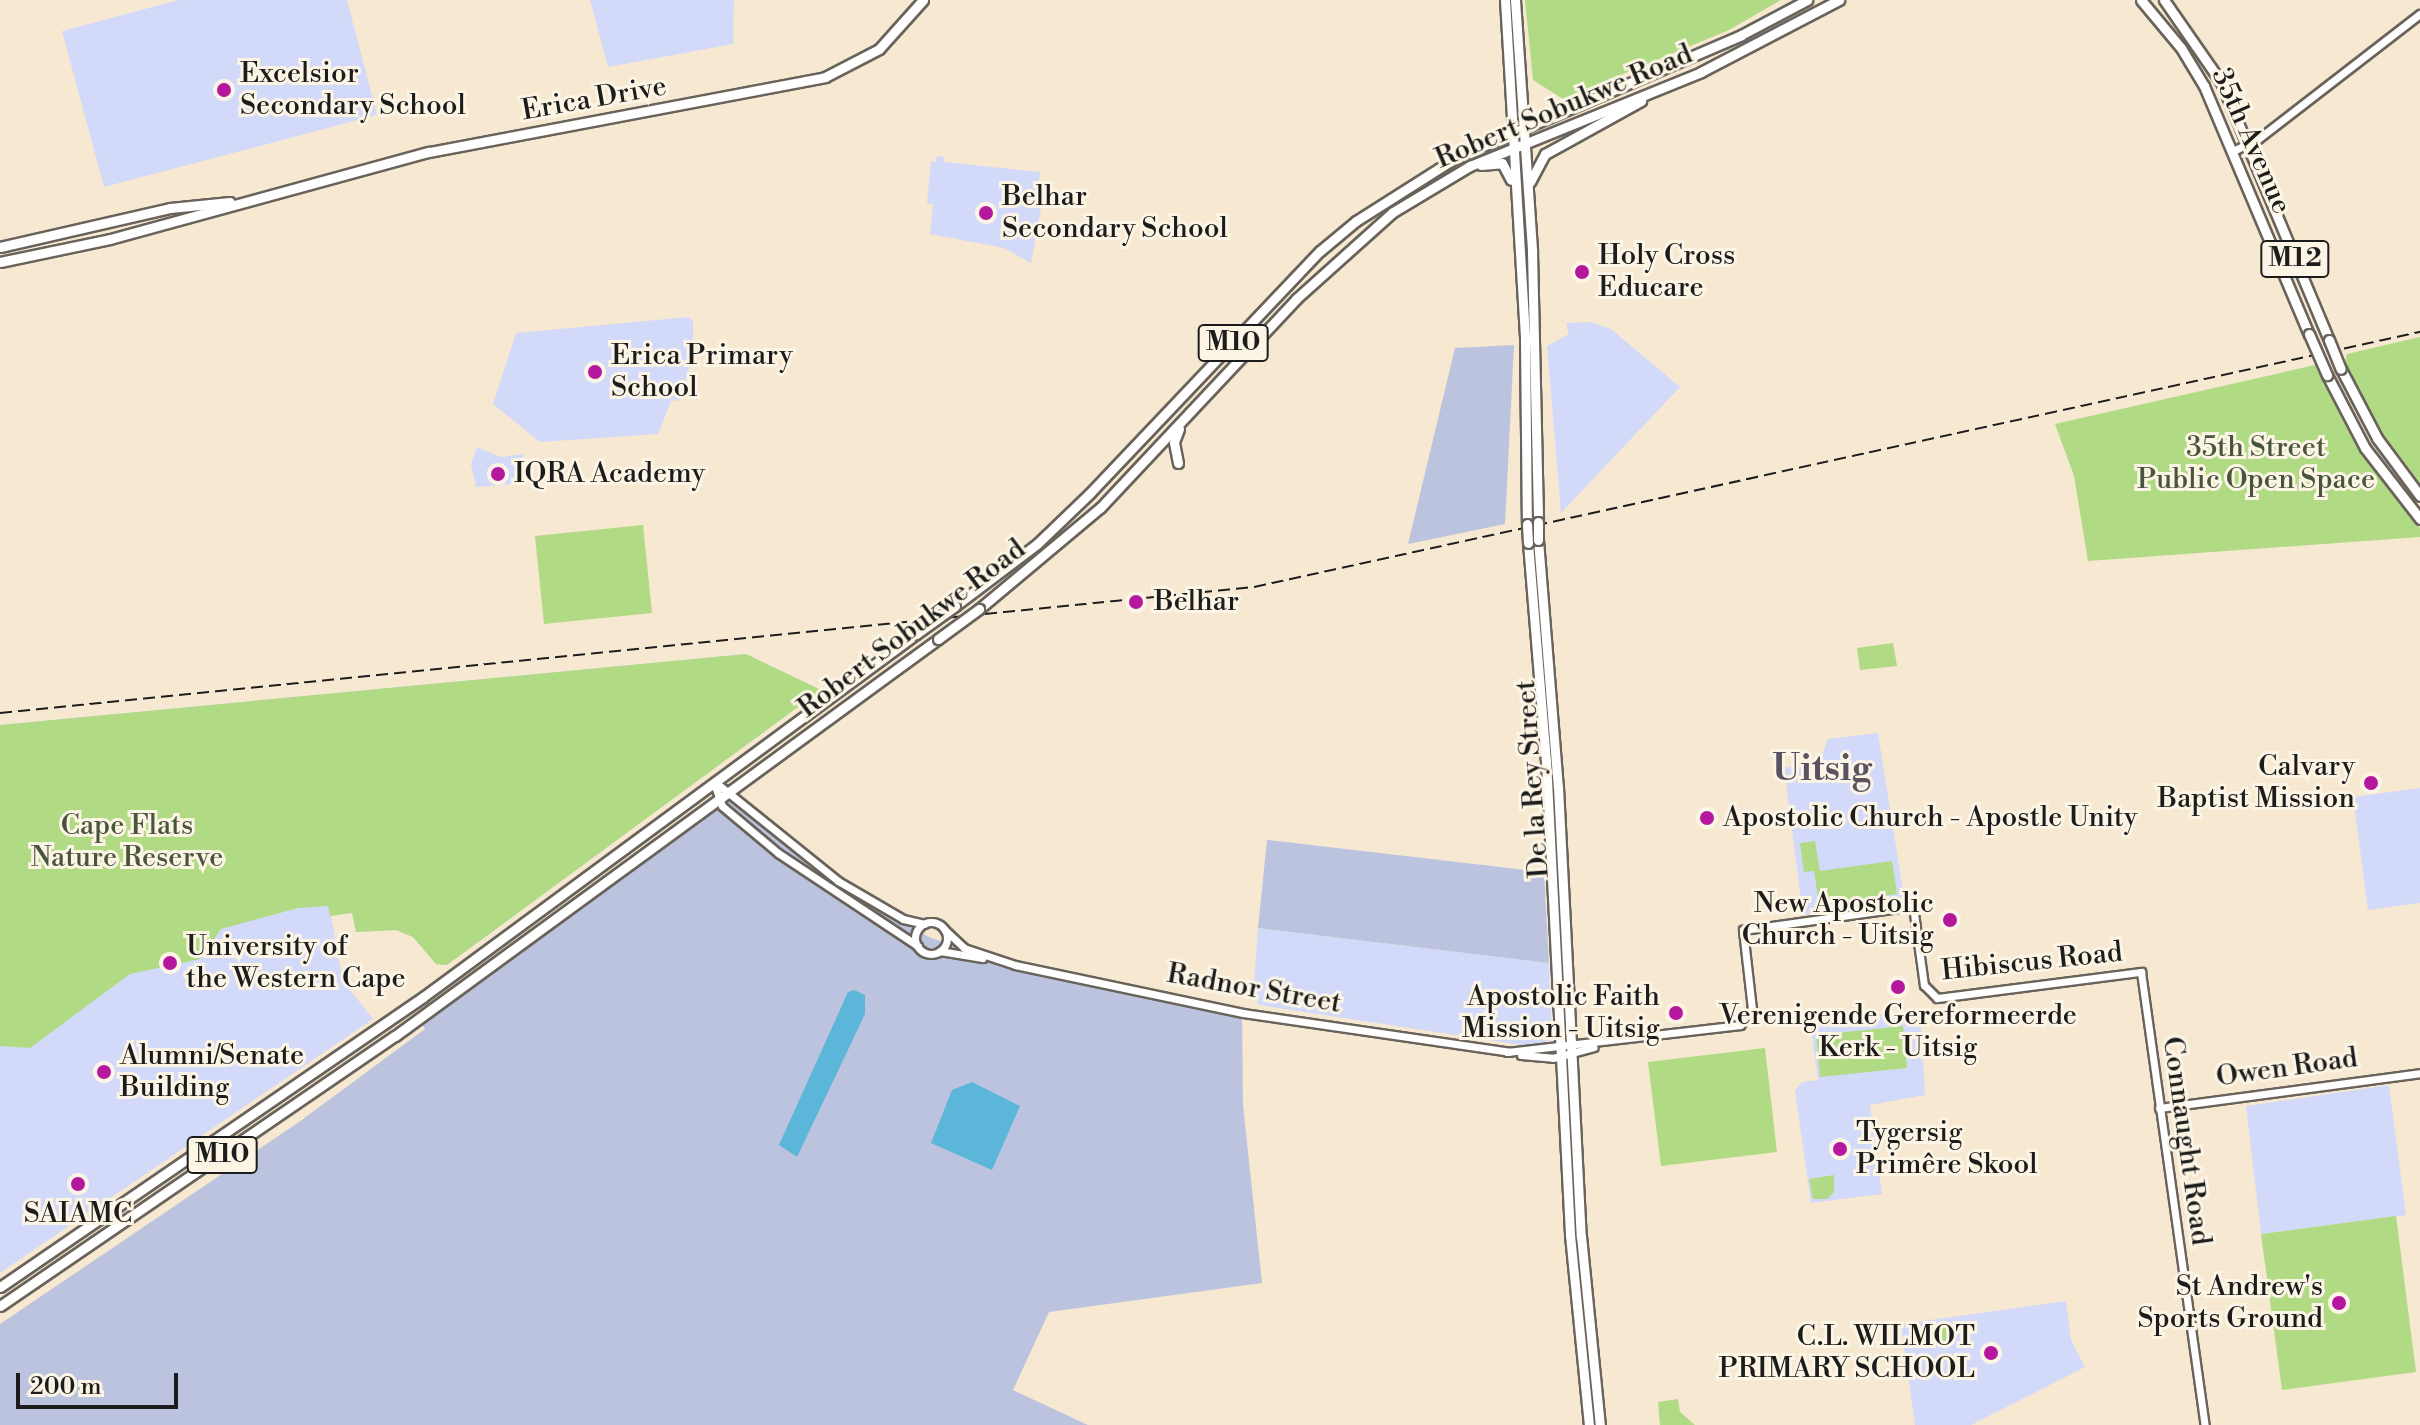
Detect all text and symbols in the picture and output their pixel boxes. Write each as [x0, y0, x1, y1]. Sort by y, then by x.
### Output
street label: Robert Sobukwe Road [1430, 38, 1698, 176]
place label: Excelsior Secondary School [240, 57, 466, 123]
street label: 35th Avenue [2204, 63, 2298, 219]
street label: Erica Drive [519, 70, 669, 128]
marker: Excelsior Secondary School [215, 81, 233, 99]
place label: Belhar Secondary School [1002, 180, 1228, 246]
marker: Belhar Secondary School [977, 204, 995, 222]
road number: M12 [2259, 237, 2331, 281]
place label: Holy Cross Educare [1598, 239, 1735, 305]
marker: Holy Cross Educare [1573, 263, 1591, 281]
road number: M10 [1197, 321, 1269, 365]
place label: Erica Primary School [611, 339, 793, 405]
marker: Erica Primary School [586, 363, 604, 381]
park label: 35th Street Public Open Space [2137, 431, 2375, 497]
place label: IQRA Academy [514, 457, 705, 491]
marker: IQRA Academy [489, 465, 507, 483]
street label: Robert Sobukwe Road [792, 533, 1032, 725]
place label: Belhar [1154, 585, 1239, 619]
marker: Belhar [1125, 591, 1147, 613]
street label: De la Rey Street [1509, 679, 1557, 879]
district label: Uitsig [1772, 748, 1872, 792]
place label: Calvary Baptist Mission [2157, 750, 2355, 816]
marker: Calvary Baptist Mission [2362, 774, 2380, 792]
place label: Apostolic Church - Apostle Unity [1723, 801, 2137, 835]
park label: Cape Flats Nature Reserve [31, 809, 223, 875]
marker: Apostolic Church - Apostle Unity [1698, 809, 1716, 827]
place label: New Apostolic Church - Uitsig [1742, 887, 1934, 953]
marker: New Apostolic Church - Uitsig [1941, 911, 1959, 929]
place label: University of the Western Cape [186, 930, 406, 996]
street label: Hibiscus Road [1940, 936, 2124, 988]
marker: University of the Western Cape [161, 954, 179, 972]
street label: Radnor Street [1164, 957, 1344, 1021]
marker: Verenigende Gereformeerde Kerk - Uitsig [1889, 978, 1907, 996]
place label: Apostolic Faith Mission - Uitsig [1462, 980, 1660, 1046]
place label: Verenigende Gereformeerde Kerk - Uitsig [1719, 999, 2077, 1065]
marker: Apostolic Faith Mission - Uitsig [1667, 1004, 1685, 1022]
street label: Connaught Road [2155, 1035, 2217, 1247]
place label: Alumni/Senate Building [120, 1039, 304, 1105]
street label: Owen Road [2214, 1041, 2360, 1095]
marker: Alumni/Senate Building [95, 1063, 113, 1081]
place label: Tygersig Primêre Skool [1856, 1116, 2038, 1182]
road number: M10 [186, 1133, 258, 1177]
marker: Tygersig Primêre Skool [1831, 1140, 1849, 1158]
marker: SAIAMC [69, 1175, 87, 1193]
place label: SAIAMC [24, 1197, 132, 1231]
place label: St Andrew's Sports Ground [2138, 1270, 2323, 1336]
marker: St Andrew's Sports Ground [2330, 1294, 2348, 1312]
place label: C.L. WILMOT PRIMARY SCHOOL [1719, 1320, 1975, 1386]
marker: C.L. WILMOT PRIMARY SCHOOL [1982, 1344, 2000, 1362]
scale bar [20, 1357, 182, 1407]
text: 200 m [30, 1372, 101, 1402]

